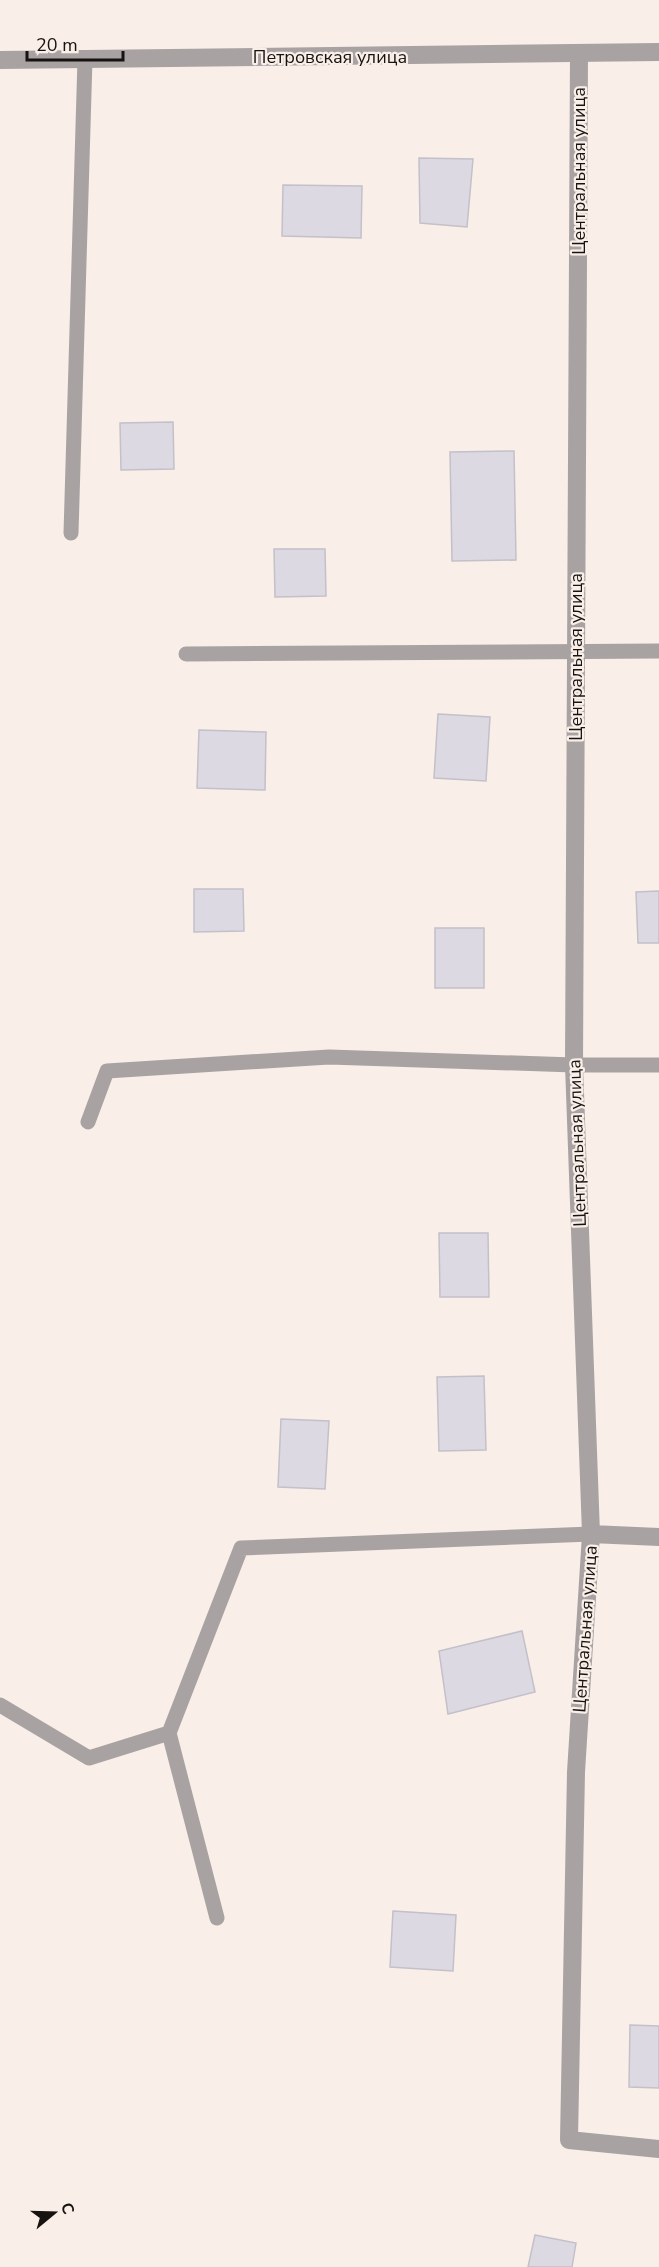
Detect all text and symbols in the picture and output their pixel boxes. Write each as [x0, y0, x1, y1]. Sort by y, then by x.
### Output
scale bar [27, 24, 123, 62]
text: 20 m [36, 33, 78, 57]
street label: Петровская улица [253, 45, 407, 69]
street label: Центральная улица [567, 87, 591, 255]
street label: Центральная улица [564, 573, 588, 741]
street label: Центральная улица [562, 1059, 592, 1227]
street label: Центральная улица [567, 1545, 603, 1713]
north arrow [24, 2183, 84, 2243]
text: С [55, 2200, 79, 2217]

